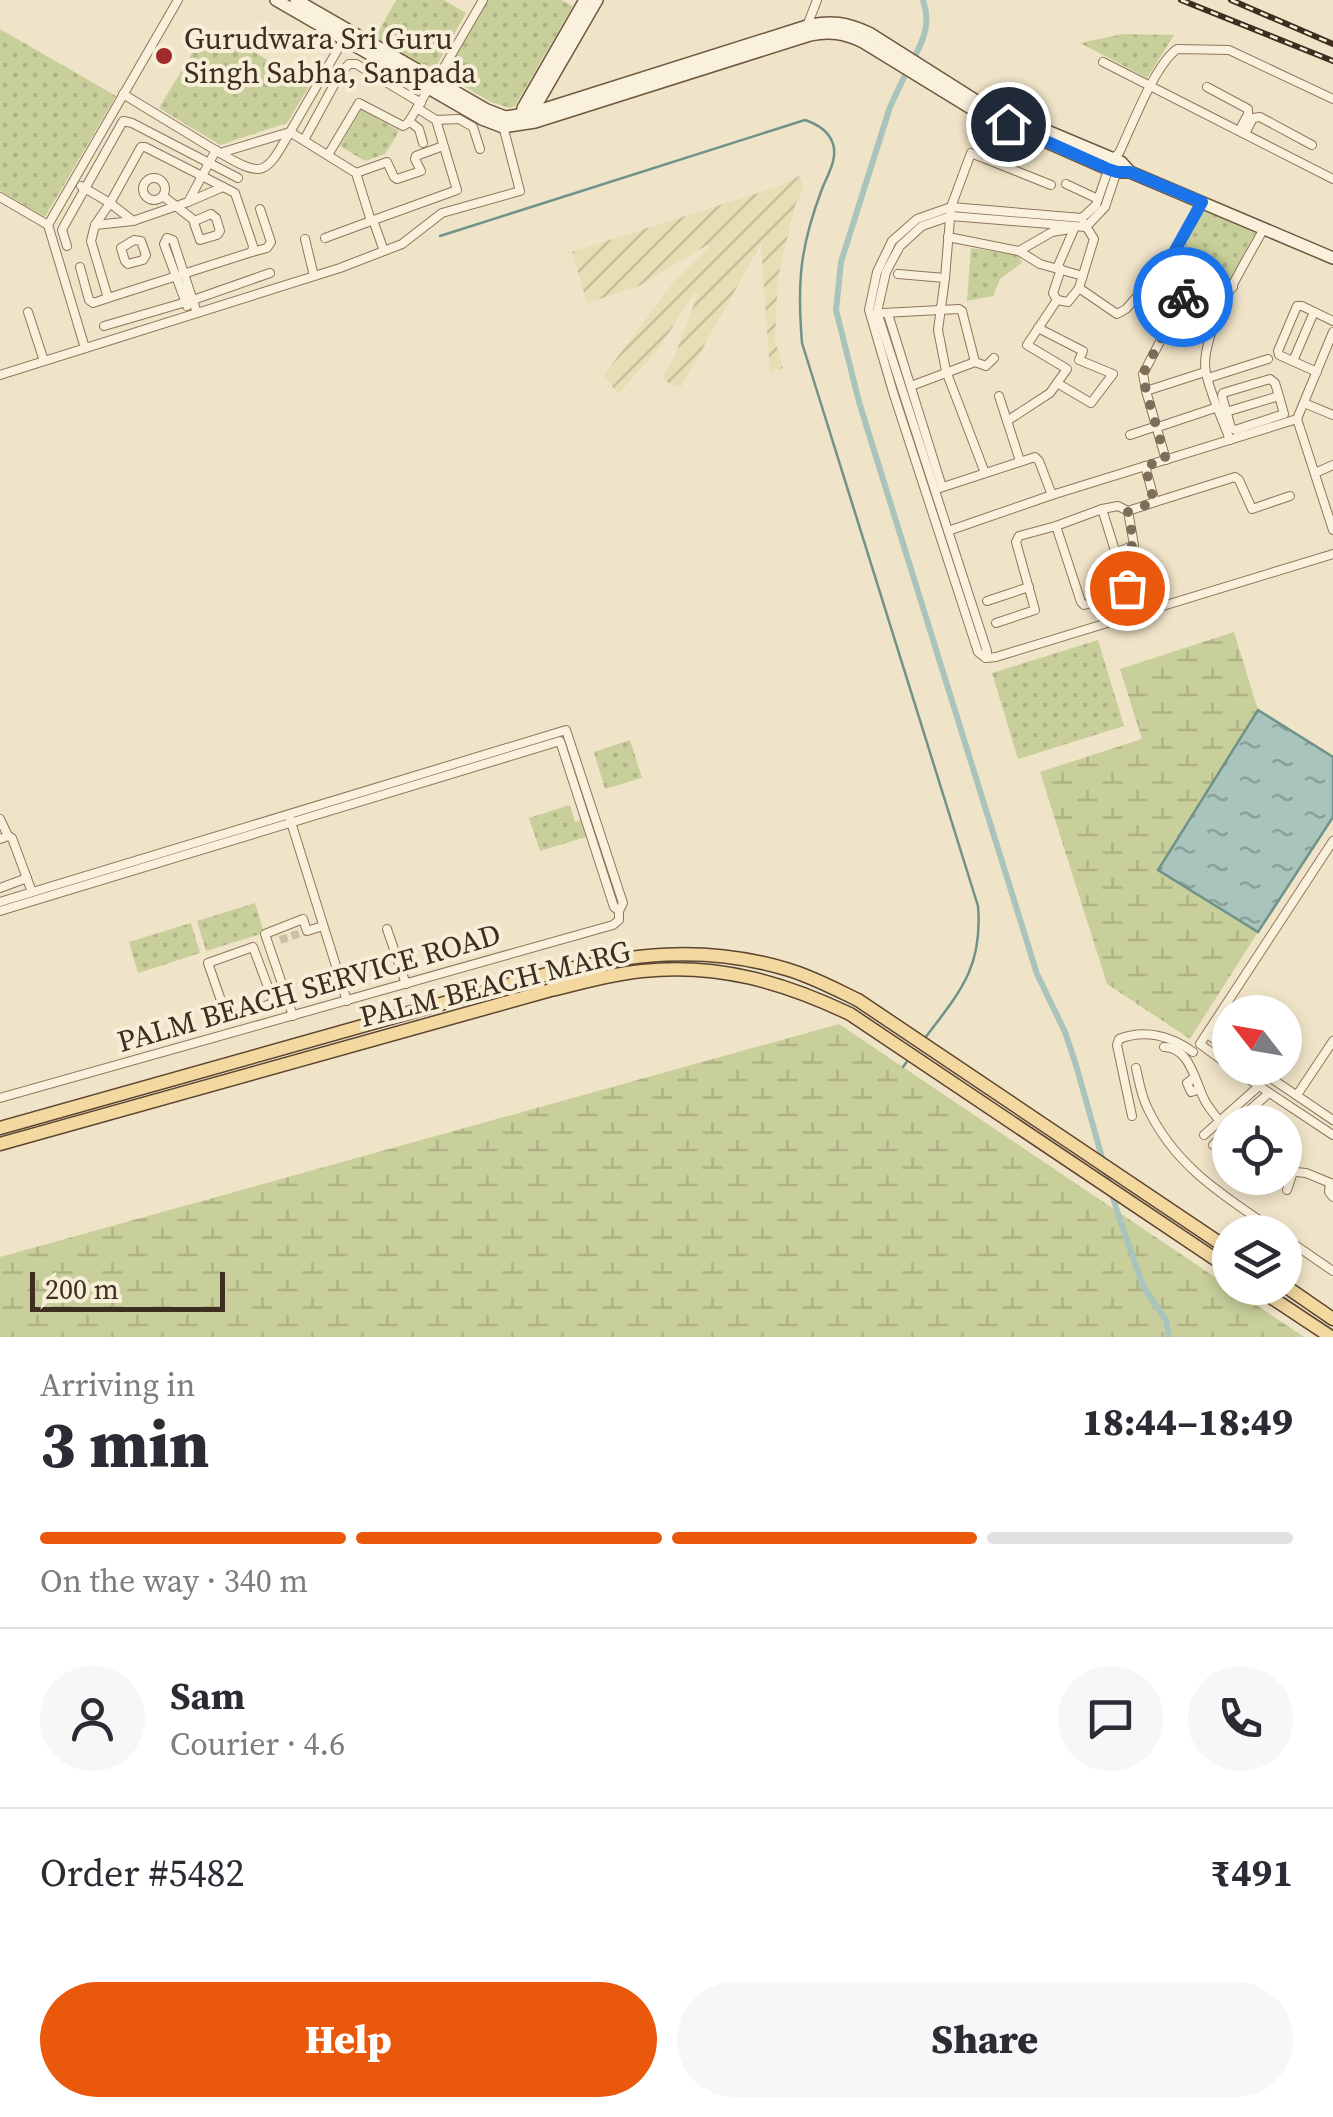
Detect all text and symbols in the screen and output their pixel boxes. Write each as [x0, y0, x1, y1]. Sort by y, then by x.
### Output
place label: Gurudwara Sri Guru Singh Sabha, Sanpada [184, 18, 477, 93]
marker: Gurudwara Sri Guru Singh Sabha, Sanpada [153, 45, 175, 67]
pin [966, 82, 1051, 167]
icon: home [981, 97, 1036, 152]
courier [1133, 247, 1233, 347]
icon: bike [1156, 270, 1211, 325]
pin [1085, 546, 1170, 631]
icon: bag [1100, 561, 1155, 616]
street label: PALM BEACH SERVICE ROAD [112, 913, 505, 1062]
street label: PALM BEACH MARG [355, 930, 635, 1037]
north arrow [1212, 995, 1302, 1085]
map controls [1212, 995, 1302, 1305]
button: locate [1212, 1105, 1302, 1195]
button: layers [1212, 1215, 1302, 1305]
scale bar [30, 1267, 225, 1312]
text: 200 m [45, 1270, 119, 1308]
text: Arriving in [40, 1363, 195, 1407]
text: 18:44–18:49 [1082, 1396, 1293, 1448]
text: 3 min [40, 1400, 210, 1489]
text: On the way · 340 m [40, 1559, 308, 1603]
button: person [40, 1666, 145, 1771]
button: chat [1058, 1666, 1163, 1771]
button: phone [1188, 1666, 1293, 1771]
text: Sam [170, 1670, 245, 1722]
text: Courier · 4.6 [170, 1722, 345, 1766]
text: Order #5482 [40, 1847, 244, 1899]
text: ₹491 [1211, 1847, 1293, 1899]
button: Help [40, 1982, 657, 2097]
button: Share [677, 1982, 1293, 2097]

